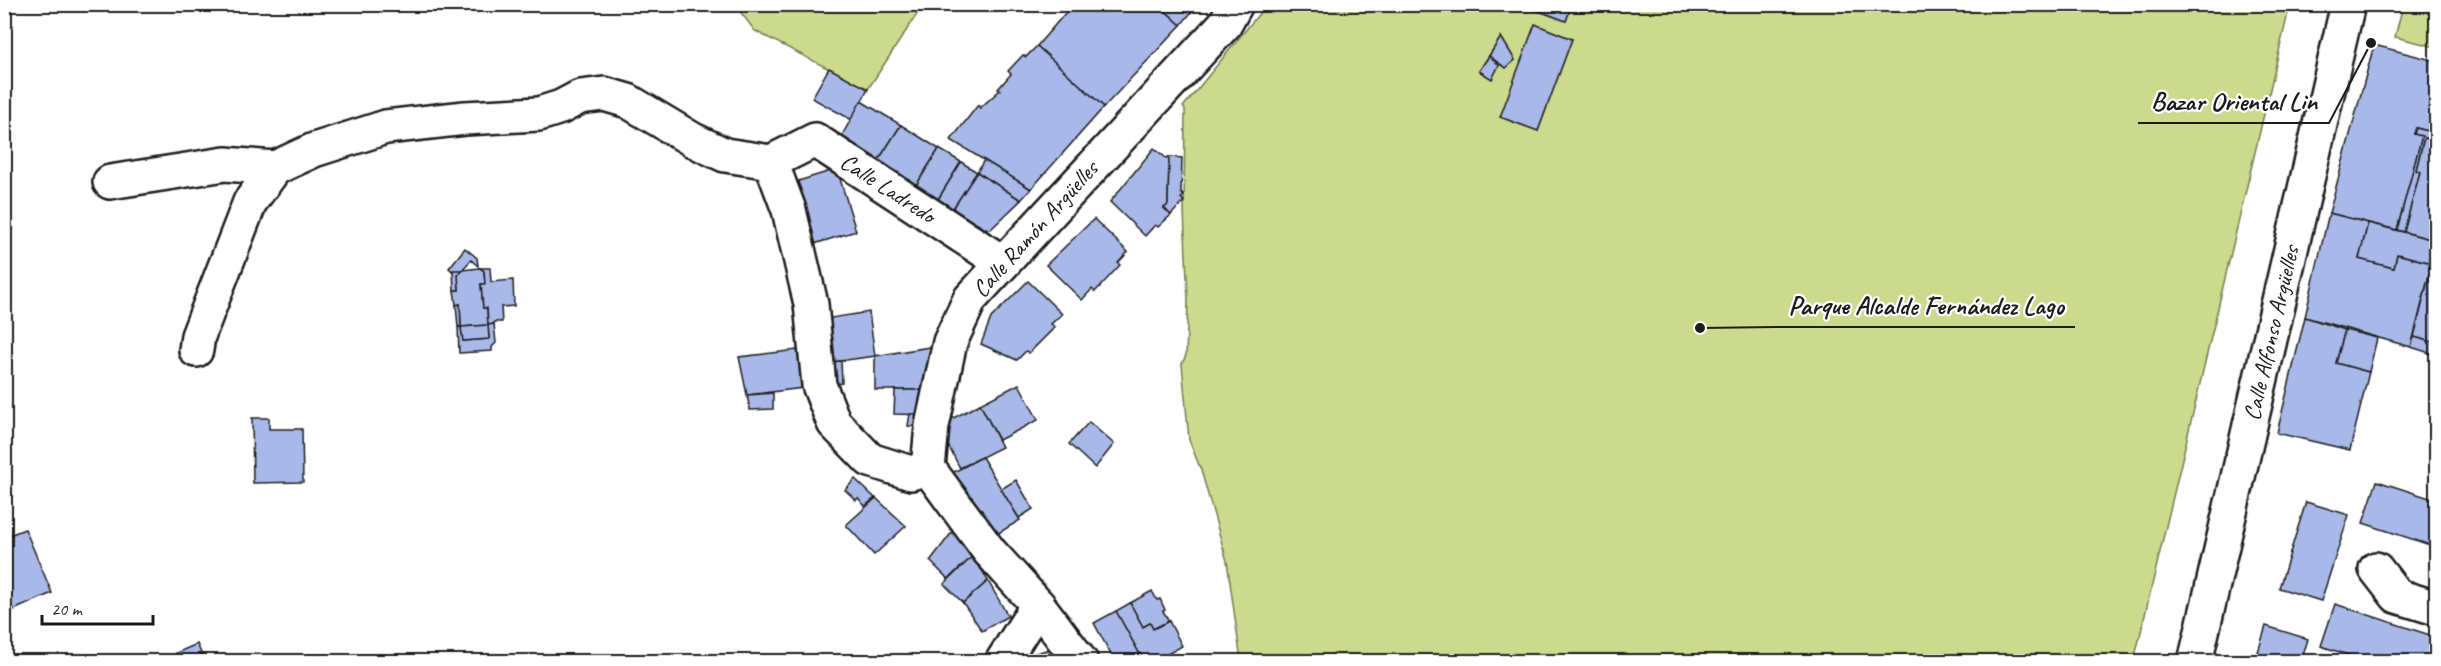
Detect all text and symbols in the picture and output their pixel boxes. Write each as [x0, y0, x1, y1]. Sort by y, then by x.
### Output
callout: Bazar Oriental Lin [2138, 79, 2329, 123]
text: Bazar Oriental Lin [2151, 85, 2318, 118]
street label: Calle Ladredo [835, 146, 943, 231]
street label: Calle Ramón Argüelles [966, 153, 1106, 304]
street label: Calle Alfonso Argüelles [2236, 241, 2306, 423]
callout: Parque Alcalde Fernández Lago [1776, 283, 2075, 327]
text: Parque Alcalde Fernández Lago [1788, 289, 2065, 322]
scale bar [42, 588, 153, 626]
text: 20 m [51, 598, 84, 620]

